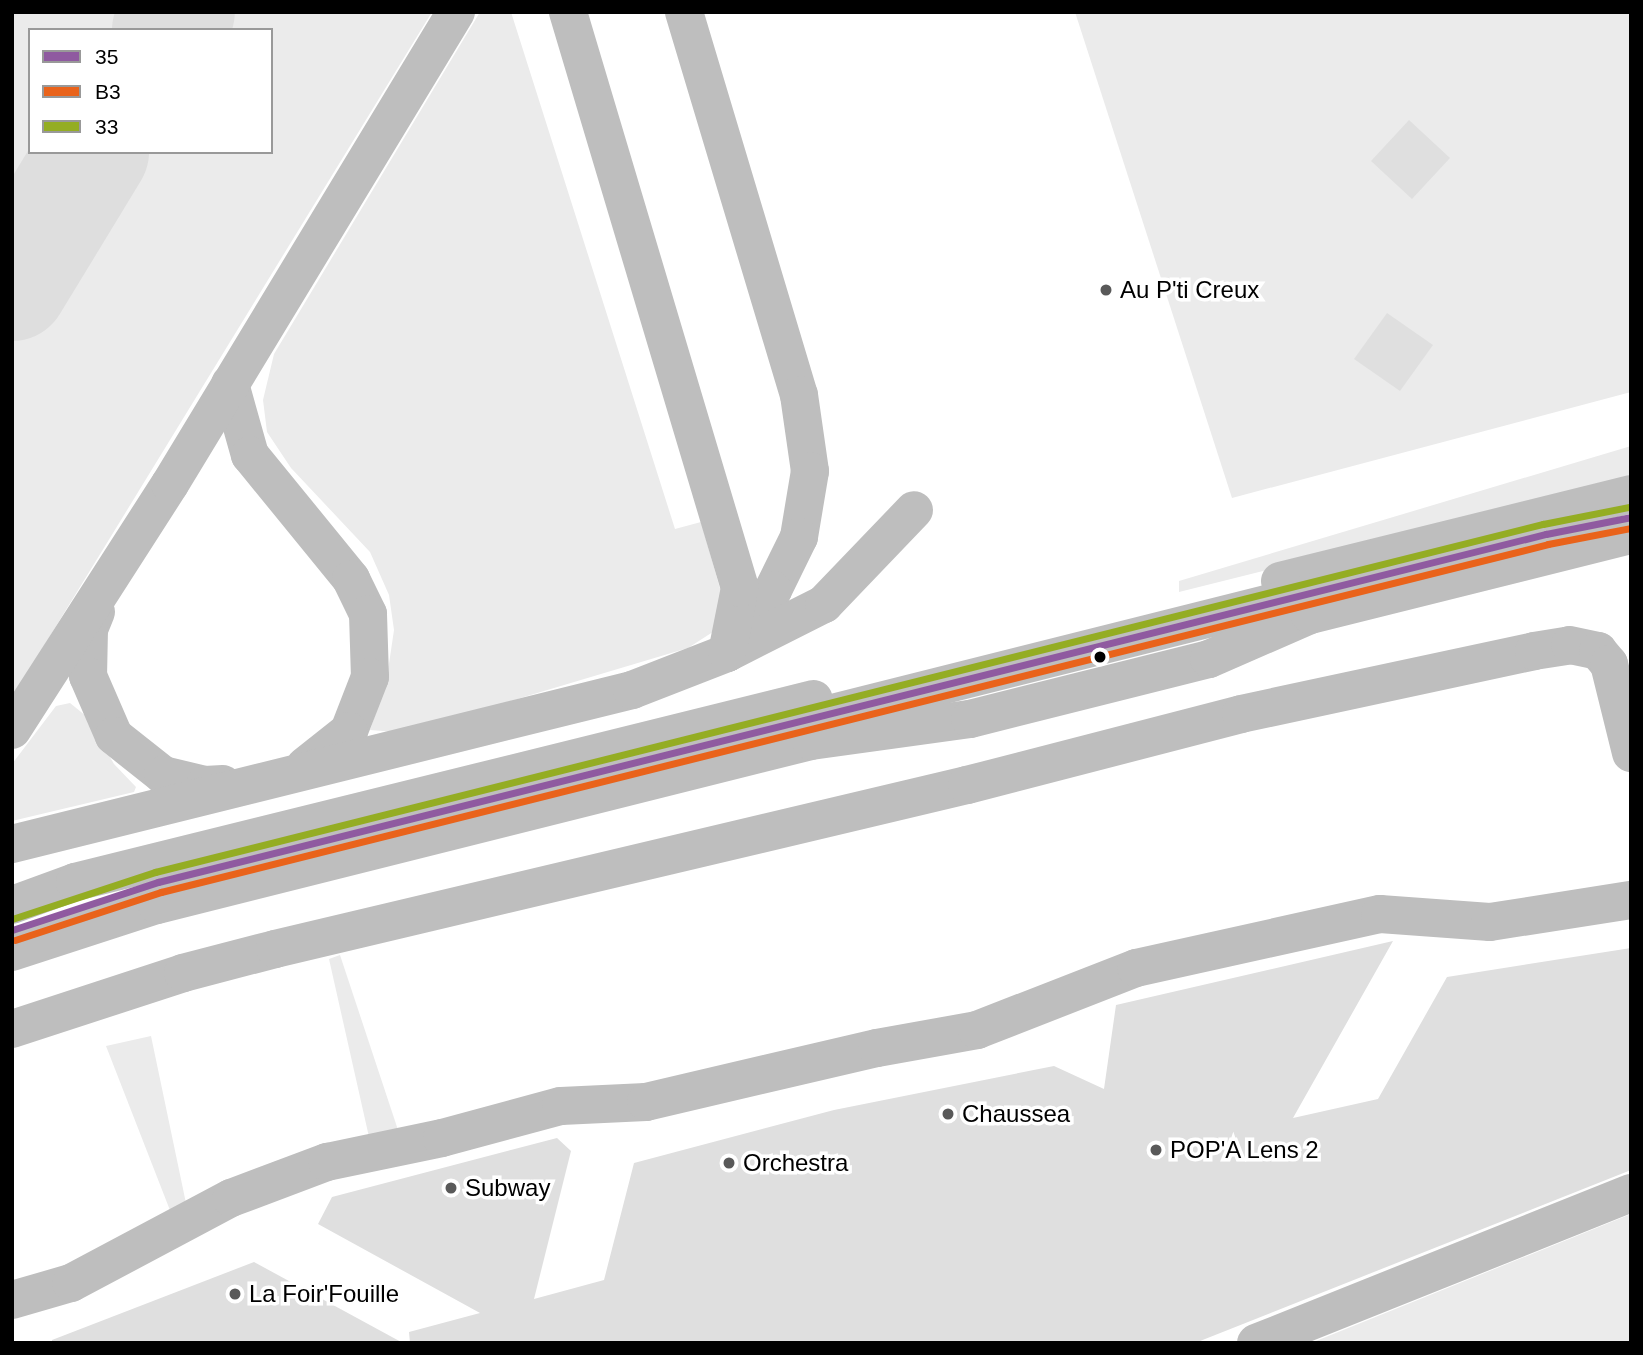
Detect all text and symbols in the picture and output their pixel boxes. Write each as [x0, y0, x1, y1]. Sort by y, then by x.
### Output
legend [28, 28, 273, 154]
text: 35 [95, 45, 118, 68]
text: B3 [95, 80, 121, 103]
text: 33 [95, 115, 118, 138]
place label: Au P'ti Creux [1120, 276, 1259, 304]
marker: Au P'ti Creux [1098, 282, 1114, 298]
unlabelled marker [1093, 650, 1107, 664]
place label: Chaussea [962, 1100, 1070, 1128]
marker: Chaussea [940, 1106, 956, 1122]
place label: POP'A Lens 2 [1170, 1136, 1320, 1164]
marker: POP'A Lens 2 [1148, 1142, 1164, 1158]
place label: Orchestra [743, 1149, 848, 1177]
marker: Orchestra [721, 1155, 737, 1171]
place label: Subway [465, 1174, 550, 1202]
marker: Subway [443, 1180, 459, 1196]
place label: La Foir'Fouille [249, 1280, 399, 1308]
marker: La Foir'Fouille [227, 1286, 243, 1302]

